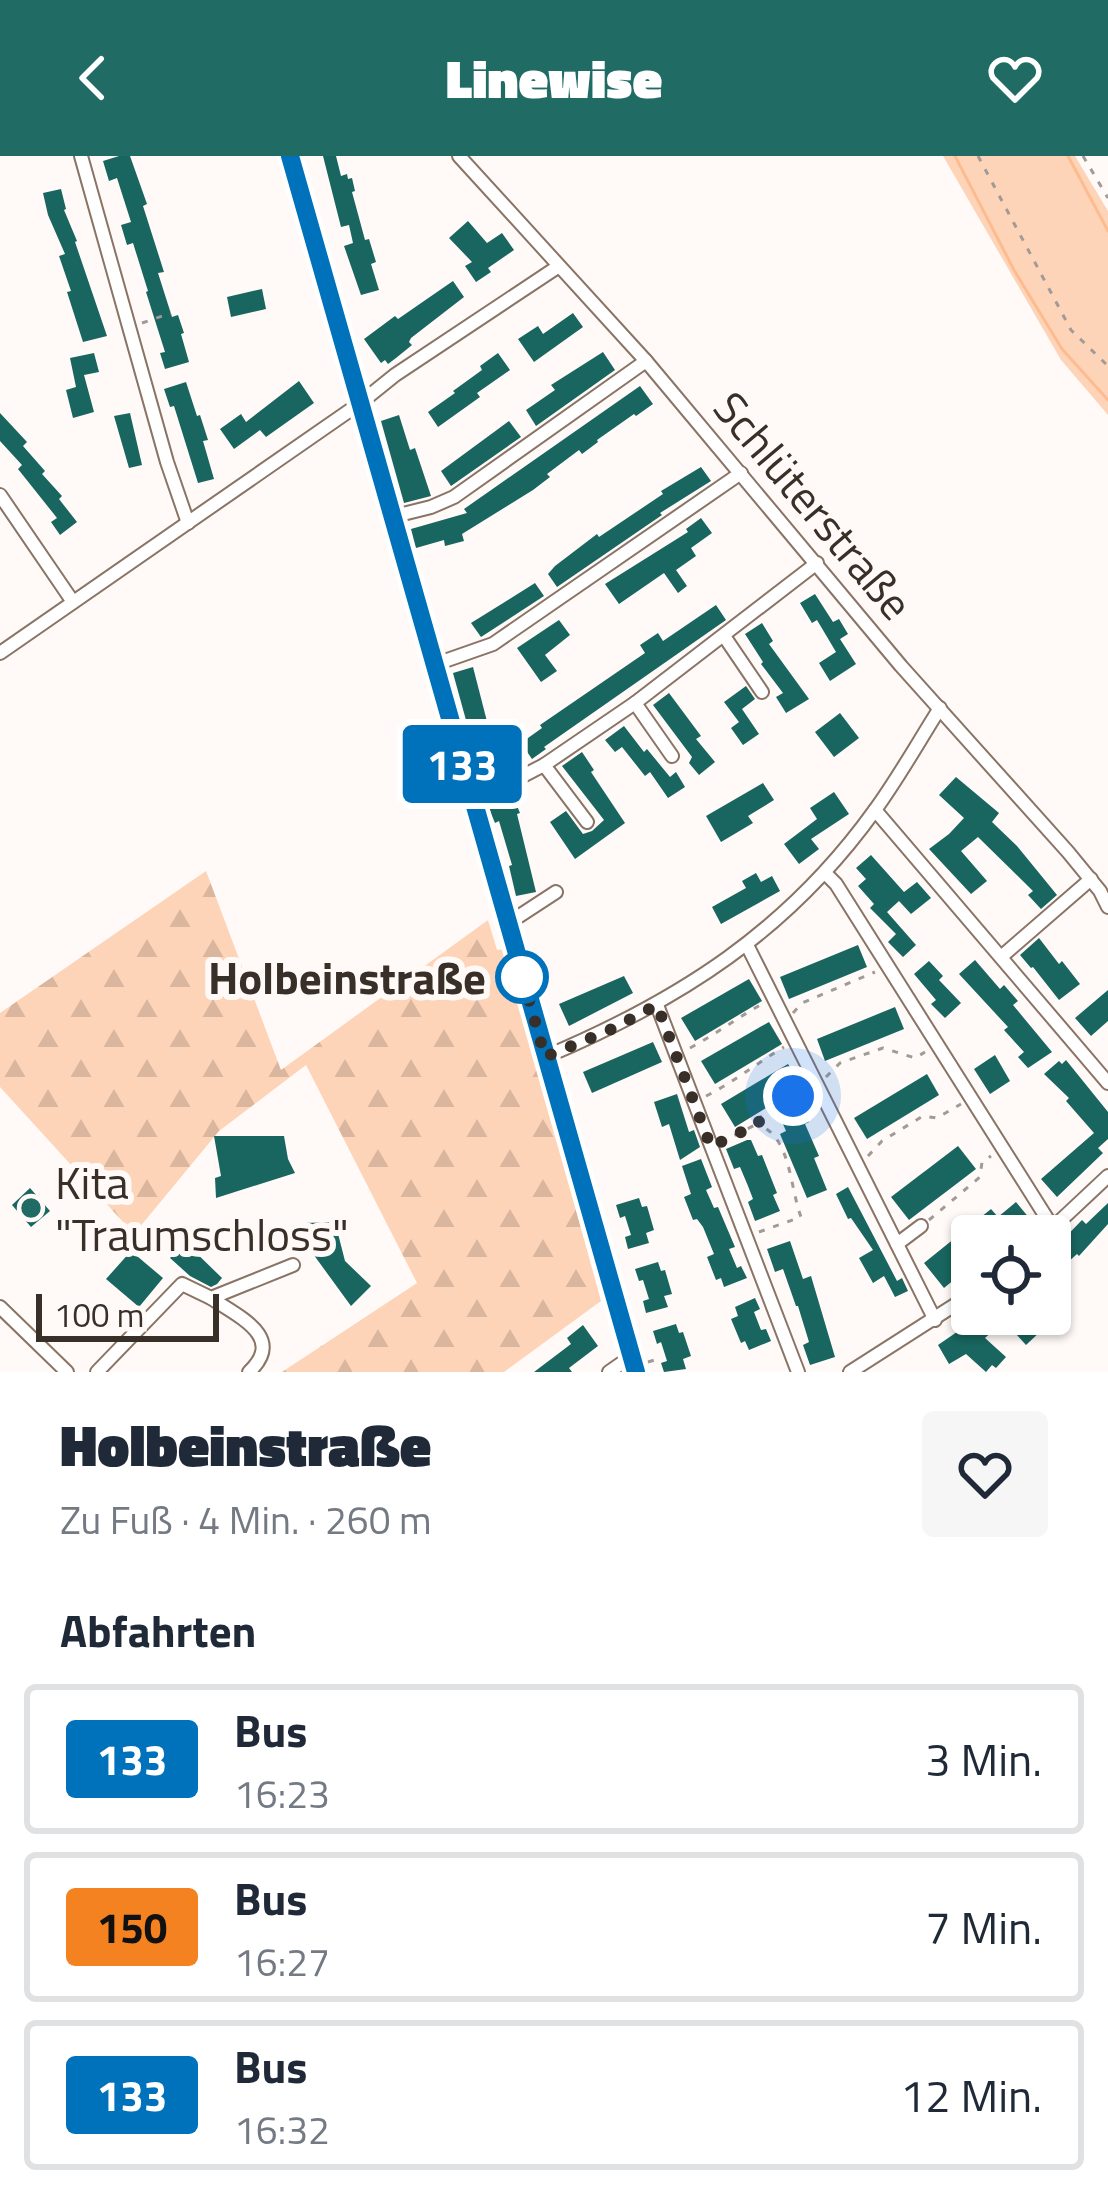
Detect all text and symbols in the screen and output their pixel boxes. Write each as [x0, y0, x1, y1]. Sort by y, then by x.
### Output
text: Linewise [446, 37, 662, 119]
icon: back [60, 45, 126, 111]
icon: heart [982, 45, 1048, 111]
street label: Schlüterstraße [698, 376, 930, 634]
line badge: 133 [393, 725, 531, 803]
text: 133 [427, 732, 497, 796]
place label: Holbeinstraße [208, 943, 486, 1011]
marker: Holbeinstraße [497, 952, 547, 1002]
your location [763, 1066, 823, 1126]
place label: Kita "Traumschloss" [55, 1148, 349, 1268]
marker: Kita "Traumschloss" [18, 1195, 44, 1221]
map controls [951, 1215, 1071, 1335]
button: locate [951, 1215, 1071, 1335]
scale bar [36, 1288, 219, 1341]
text: 100 m [54, 1290, 144, 1340]
text: Holbeinstraße [60, 1401, 431, 1488]
button: heart [922, 1411, 1048, 1537]
text: Zu Fuß · 4 Min. · 260 m [60, 1490, 432, 1549]
text: Abfahrten [60, 1596, 256, 1664]
text: Bus [234, 1696, 308, 1764]
text: 3 Min. [925, 1725, 1042, 1793]
text: 133 [97, 1727, 167, 1791]
text: 16:23 [234, 1764, 330, 1823]
text: Bus [234, 1864, 308, 1932]
text: 7 Min. [925, 1893, 1042, 1961]
text: 150 [97, 1895, 167, 1959]
text: 16:27 [234, 1932, 330, 1991]
text: Bus [234, 2032, 308, 2100]
text: 12 Min. [900, 2061, 1042, 2129]
text: 133 [97, 2063, 167, 2127]
text: 16:32 [234, 2100, 330, 2159]

